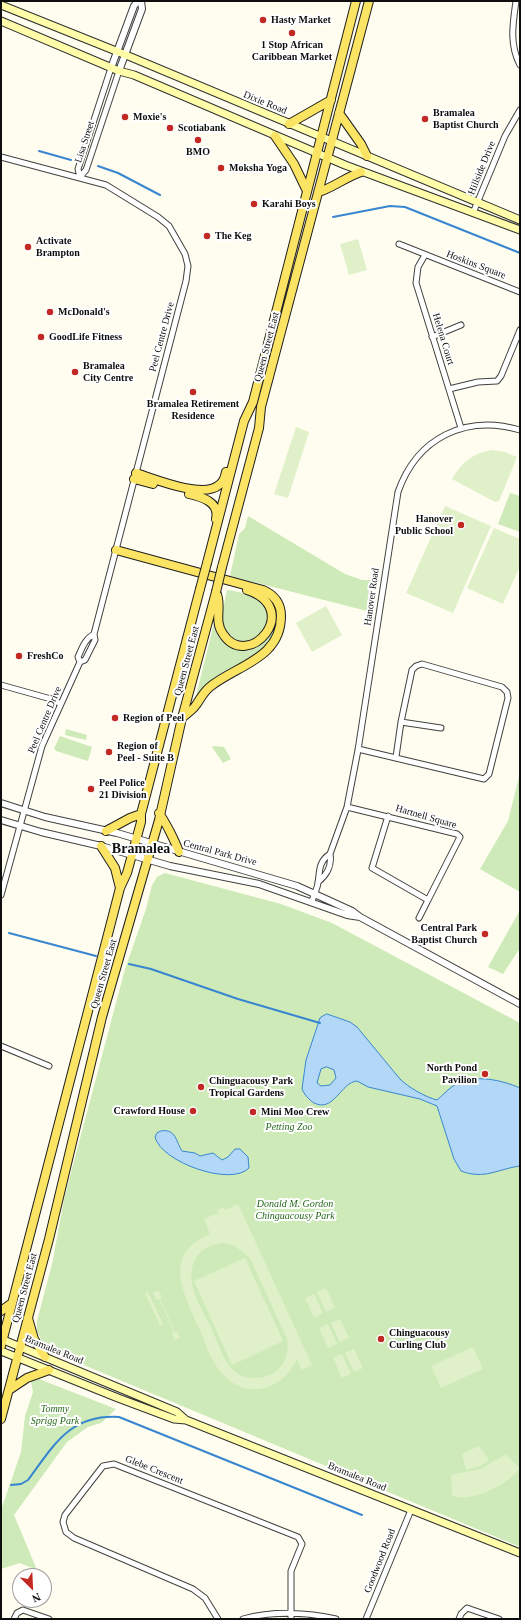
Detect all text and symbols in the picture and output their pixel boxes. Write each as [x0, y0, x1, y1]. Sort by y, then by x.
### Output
place label: Hasty Market [271, 14, 331, 26]
marker: Hasty Market [258, 15, 268, 25]
marker: 1 Stop African Caribbean Market [287, 28, 297, 38]
place label: 1 Stop African Caribbean Market [252, 39, 332, 62]
street label: Dixie Road [242, 89, 288, 117]
place label: Bramalea Baptist Church [433, 107, 499, 130]
place label: Moxie's [133, 111, 166, 123]
marker: Moxie's [120, 112, 130, 122]
marker: Bramalea Baptist Church [420, 114, 430, 124]
street label: Lisa Street [73, 120, 97, 164]
place label: Scotiabank [178, 122, 226, 134]
marker: Scotiabank [165, 123, 175, 133]
marker: BMO [193, 135, 203, 145]
street label: Hillside Drive [466, 139, 498, 197]
place label: BMO [186, 146, 210, 158]
place label: Moksha Yoga [229, 162, 287, 174]
marker: Moksha Yoga [216, 163, 226, 173]
place label: Karahi Boys [262, 198, 316, 210]
marker: Karahi Boys [249, 199, 259, 209]
place label: The Keg [215, 230, 251, 242]
marker: The Keg [202, 231, 212, 241]
place label: Activate Brampton [36, 235, 80, 258]
marker: Activate Brampton [23, 242, 33, 252]
street label: Hoskins Square [444, 248, 508, 282]
street label: Peel Centre Drive [147, 301, 177, 373]
place label: McDonald's [58, 306, 110, 318]
marker: McDonald's [45, 307, 55, 317]
street label: Queen Street East [252, 311, 282, 383]
street label: Helena Court [429, 312, 457, 366]
place label: GoodLife Fitness [49, 331, 122, 343]
marker: GoodLife Fitness [36, 332, 46, 342]
place label: Bramalea City Centre [83, 360, 133, 384]
marker: Bramalea City Centre [70, 367, 80, 377]
marker: Bramalea Retirement Residence [188, 387, 198, 397]
place label: Bramalea Retirement Residence [147, 398, 239, 422]
place label: Hanover Public School [395, 513, 453, 536]
marker: Hanover Public School [456, 520, 466, 530]
street label: Hanover Road [362, 567, 382, 627]
street label: Queen Street East [172, 625, 202, 697]
place label: FreshCo [27, 650, 63, 662]
marker: FreshCo [14, 651, 24, 661]
street label: Peel Centre Drive [25, 685, 65, 755]
place label: Region of Peel [123, 712, 184, 724]
marker: Region of Peel [110, 713, 120, 723]
place label: Region of Peel - Suite B [117, 740, 174, 764]
marker: Region of Peel - Suite B [104, 747, 114, 757]
place label: Peel Police 21 Division [99, 777, 147, 800]
marker: Peel Police 21 Division [86, 784, 96, 794]
street label: Hartnell Square [394, 803, 458, 831]
street label: Central Park Drive [182, 837, 258, 869]
district label: Bramalea [112, 841, 170, 857]
place label: Central Park Baptist Church [411, 922, 477, 946]
marker: Central Park Baptist Church [480, 929, 490, 939]
street label: Queen Street East [88, 938, 120, 1010]
place label: North Pond Pavilion [427, 1062, 477, 1086]
marker: North Pond Pavilion [480, 1069, 490, 1079]
place label: Chinguacousy Park Tropical Gardens [209, 1075, 293, 1098]
marker: Chinguacousy Park Tropical Gardens [196, 1082, 206, 1092]
place label: Crawford House [114, 1105, 185, 1117]
marker: Crawford House [188, 1106, 198, 1116]
place label: Mini Moo Crew [261, 1106, 329, 1118]
marker: Mini Moo Crew [248, 1107, 258, 1117]
park label: Petting Zoo [266, 1121, 312, 1133]
park label: Donald M. Gordon Chinguacousy Park [255, 1198, 335, 1222]
street label: Queen Street East [10, 1252, 40, 1324]
place label: Chinguacousy Curling Club [389, 1327, 450, 1350]
street label: Bramalea Road [23, 1333, 85, 1367]
marker: Chinguacousy Curling Club [376, 1334, 386, 1344]
park label: Tommy Sprigg Park [31, 1403, 79, 1426]
street label: Glebe Crescent [123, 1453, 185, 1487]
street label: Bramalea Road [326, 1460, 388, 1494]
street label: Goodwood Road [362, 1527, 398, 1595]
north arrow [12, 1568, 52, 1608]
text: N [30, 1591, 43, 1605]

